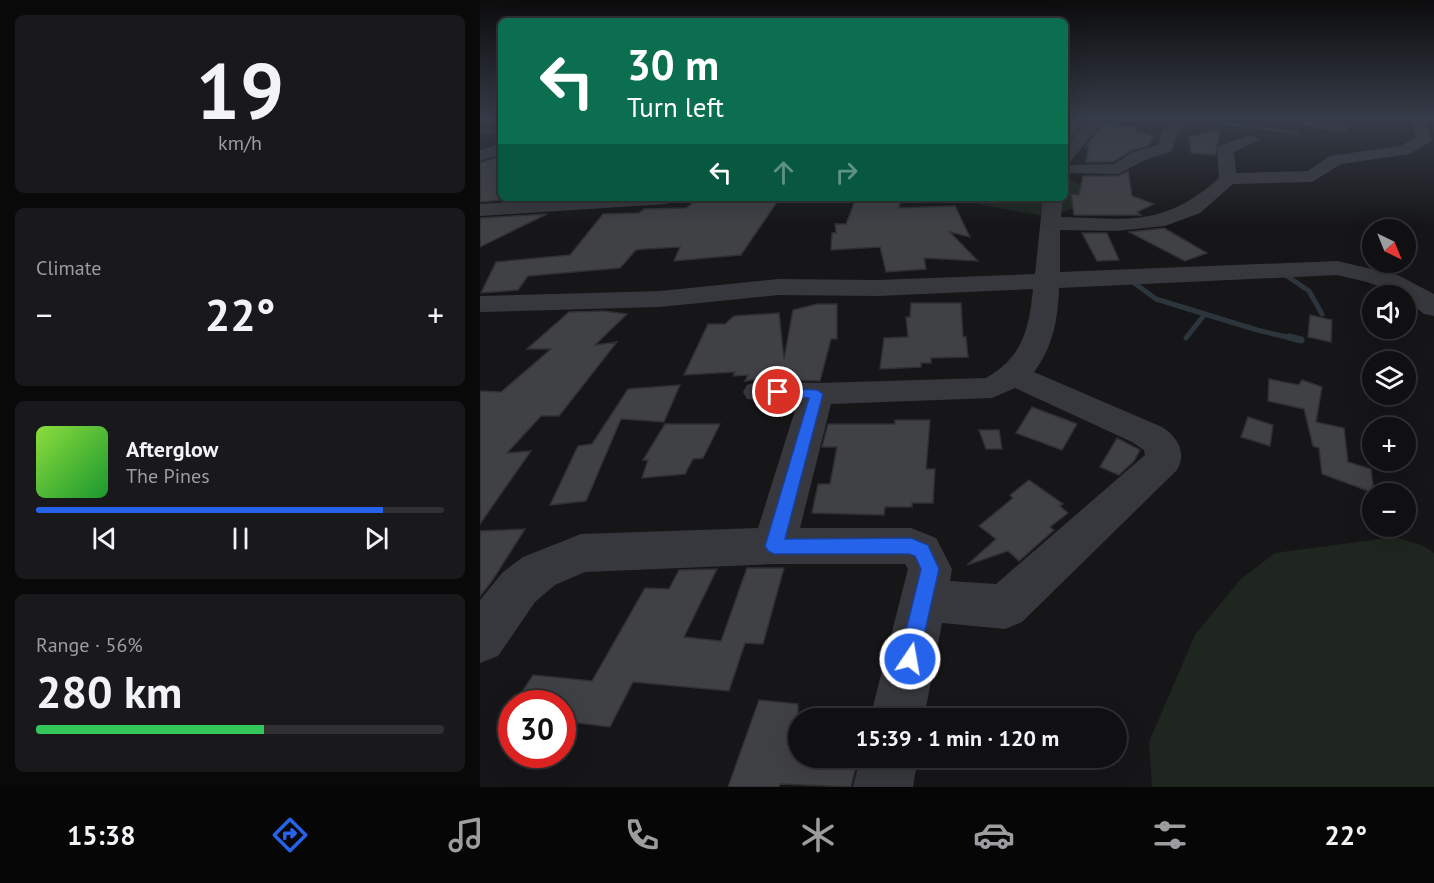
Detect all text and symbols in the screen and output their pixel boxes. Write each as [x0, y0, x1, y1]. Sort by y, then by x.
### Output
text: 30 m [627, 37, 719, 92]
text: 19 [196, 40, 284, 141]
icon: left [528, 42, 606, 120]
text: Turn left [627, 90, 724, 124]
text: km/h [218, 130, 262, 156]
icon: left [704, 156, 737, 189]
icon: ahead [767, 156, 800, 189]
icon: right [830, 156, 863, 189]
north arrow [1362, 219, 1416, 273]
map controls [1362, 219, 1416, 537]
text: Climate [36, 255, 102, 281]
text: 22° [205, 285, 275, 343]
button: sound [1362, 285, 1416, 339]
text: − [36, 293, 53, 336]
text: + [427, 293, 444, 336]
button: layers [1362, 351, 1416, 405]
pin [752, 366, 803, 417]
icon: arrive [761, 375, 794, 408]
button: + [1362, 417, 1416, 471]
text: Afterglow [126, 435, 218, 463]
text: The Pines [126, 463, 210, 489]
button: − [1362, 483, 1416, 537]
icon: previous [88, 522, 121, 555]
icon: pause [224, 522, 257, 555]
icon: next [360, 522, 393, 555]
position arrow [878, 627, 942, 691]
text: Range · 56% [36, 632, 143, 658]
text: 280 km [36, 662, 182, 720]
speed limit sign: 30 [498, 690, 576, 768]
text: 15:39 · 1 min · 120 m [856, 724, 1059, 752]
icon: directions [269, 814, 311, 856]
icon: music [445, 814, 487, 856]
icon: phone [621, 814, 663, 856]
icon: climate [797, 814, 839, 856]
icon: car [973, 814, 1015, 856]
icon: filters [1149, 814, 1191, 856]
text: 15:38 [67, 818, 135, 852]
text: 22° [1325, 818, 1367, 852]

